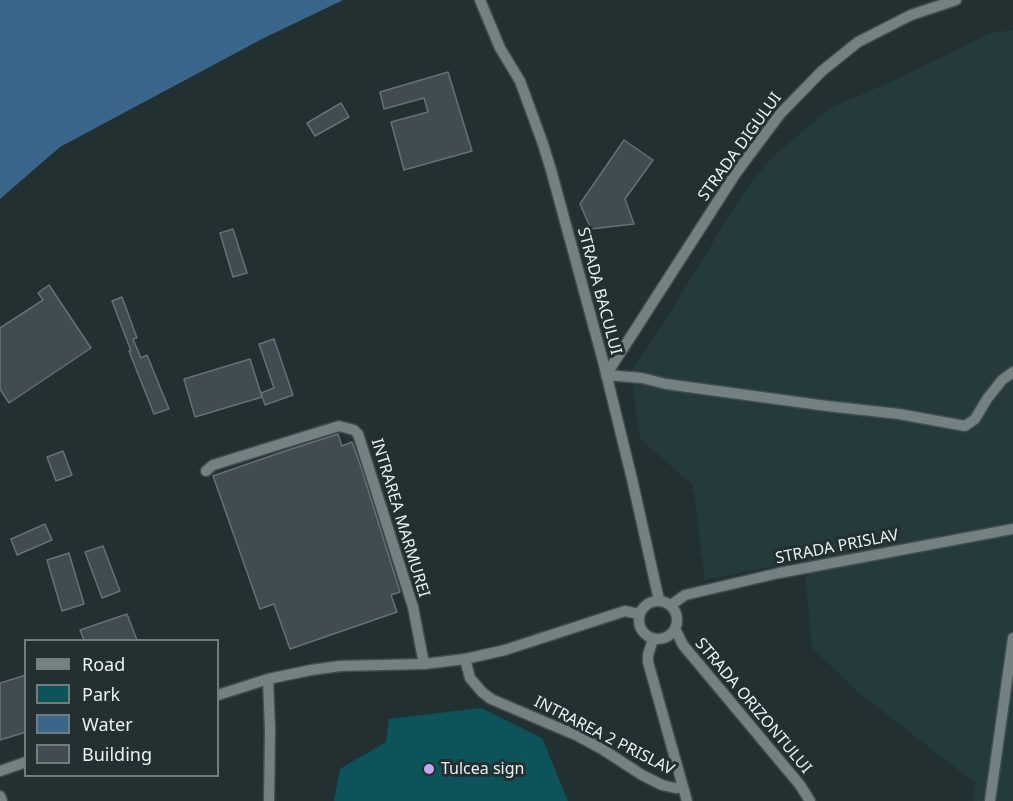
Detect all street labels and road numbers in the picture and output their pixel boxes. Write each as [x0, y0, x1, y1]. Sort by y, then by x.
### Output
street label: STRADA DIGULUI [694, 89, 786, 205]
street label: STRADA BACULUI [573, 225, 625, 357]
street label: INTRAREA MARMUREI [367, 436, 433, 600]
street label: STRADA PRISLAV [774, 526, 900, 568]
street label: STRADA ORIZONTULUI [691, 634, 815, 778]
street label: INTRAREA 2 PRISLAV [531, 692, 677, 780]

